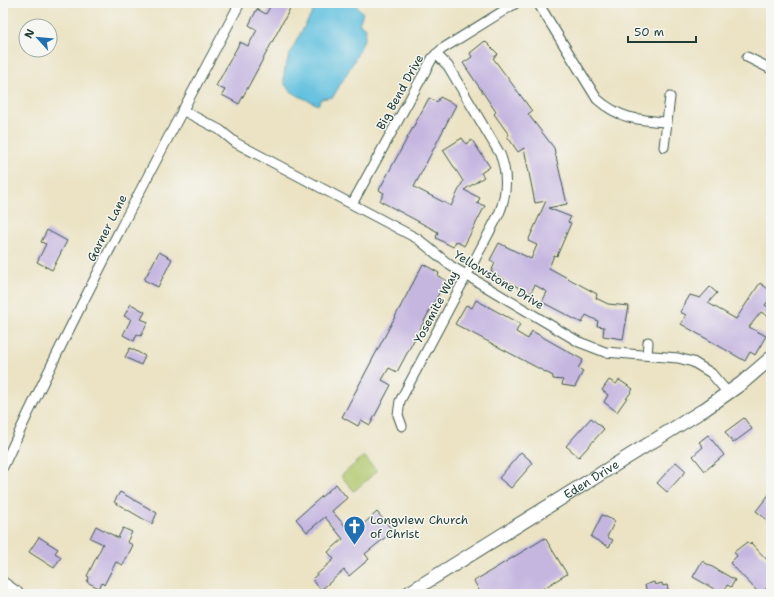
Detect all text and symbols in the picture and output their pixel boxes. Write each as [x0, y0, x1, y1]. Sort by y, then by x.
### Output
north arrow [18, 18, 58, 58]
scale bar [628, 18, 696, 44]
text: 50 m [634, 24, 664, 40]
text: N [21, 26, 38, 41]
street label: Big Bend Drive [373, 51, 427, 133]
street label: Garner Lane [83, 192, 131, 264]
street label: Yellowstone Drive [451, 247, 547, 313]
street label: Yosemite Way [410, 268, 462, 346]
street label: Eden Drive [561, 456, 622, 503]
place label: Longview Church of Christ [370, 512, 468, 542]
church icon: Longview Church of Christ [341, 514, 367, 547]

